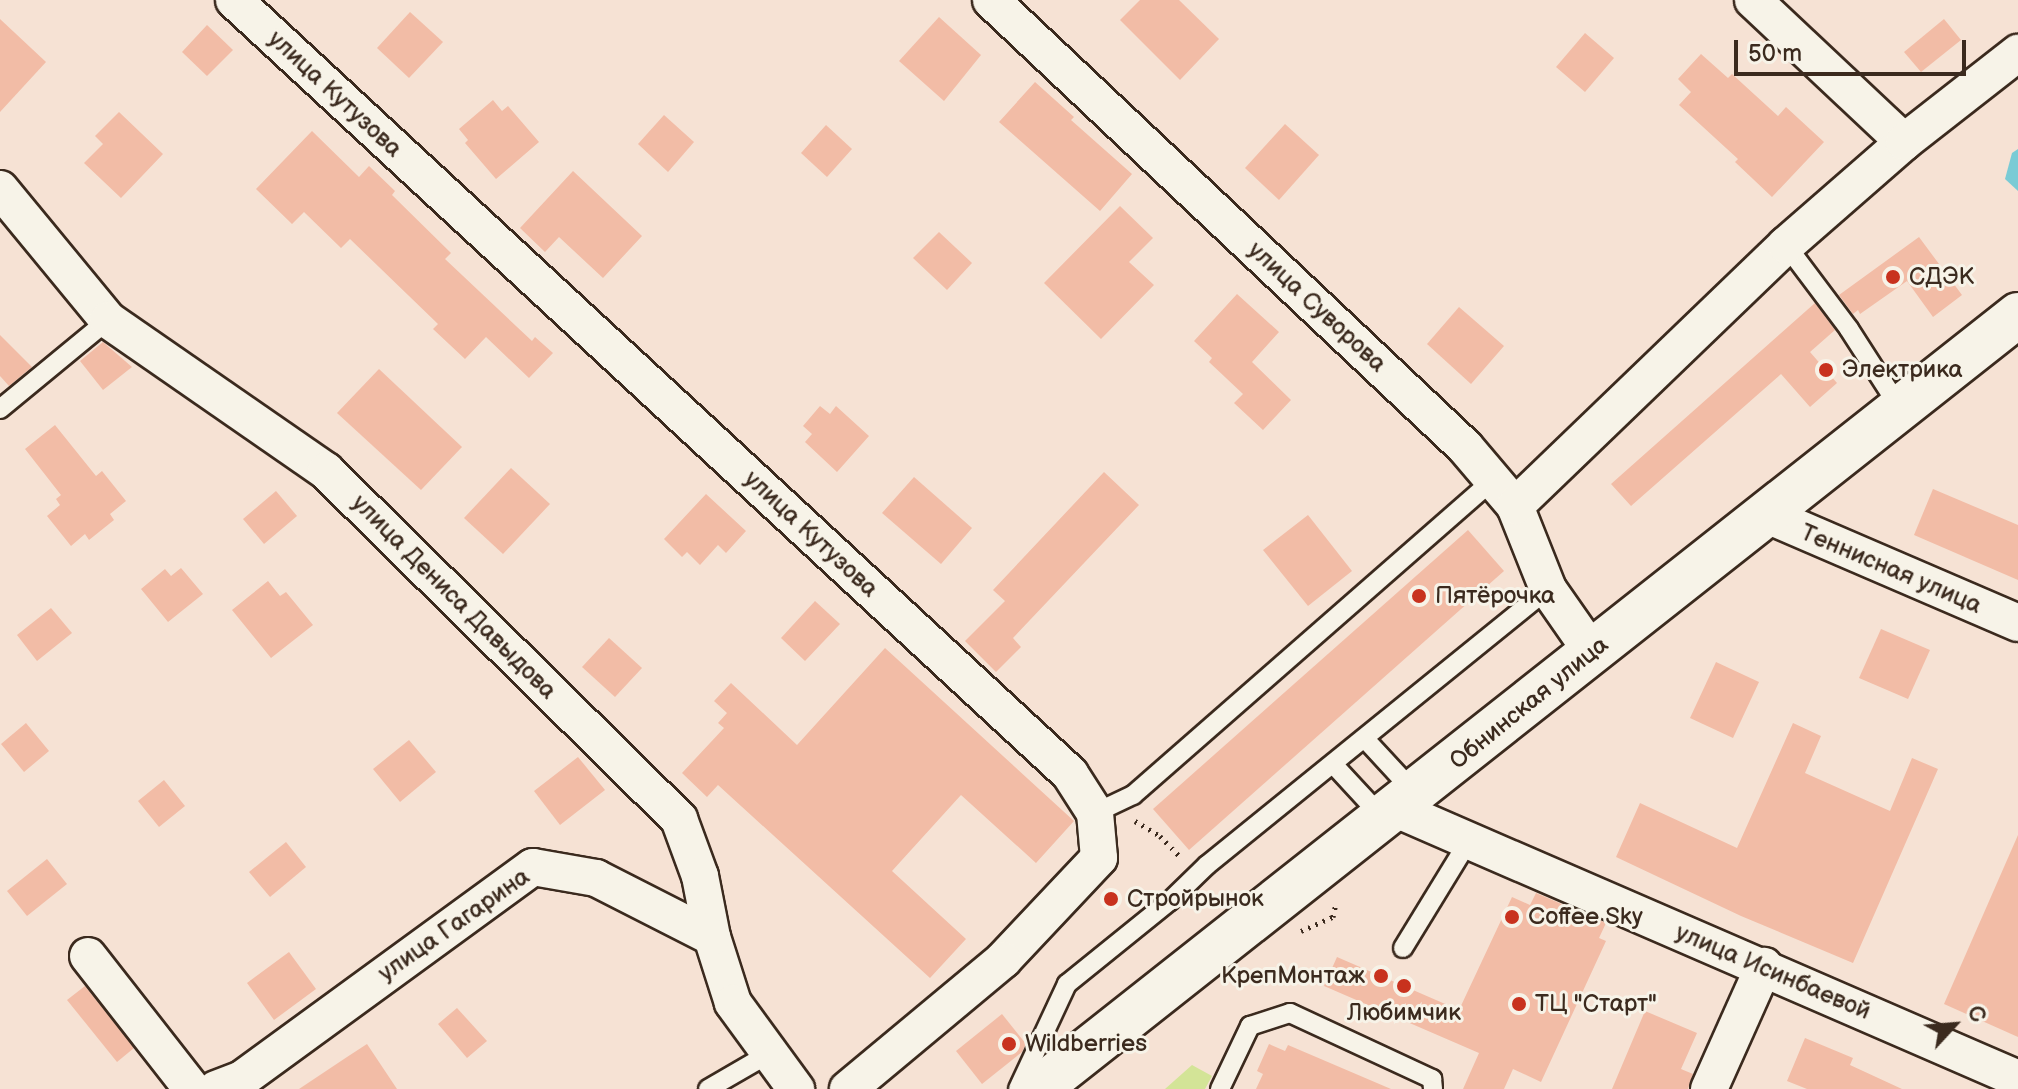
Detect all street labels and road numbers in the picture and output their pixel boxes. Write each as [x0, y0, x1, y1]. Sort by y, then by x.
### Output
street label: улица Кутузова [262, 25, 408, 163]
street label: улица Суворова [1242, 236, 1392, 378]
street label: улица Кутузова [738, 465, 884, 603]
street label: улица Дениса Давыдова [346, 489, 562, 705]
street label: Теннисная улица [1796, 518, 1986, 620]
street label: Обнинская улица [1444, 630, 1614, 776]
street label: улица Гагарина [373, 862, 535, 988]
street label: улица Исинбаевой [1671, 918, 1875, 1026]

